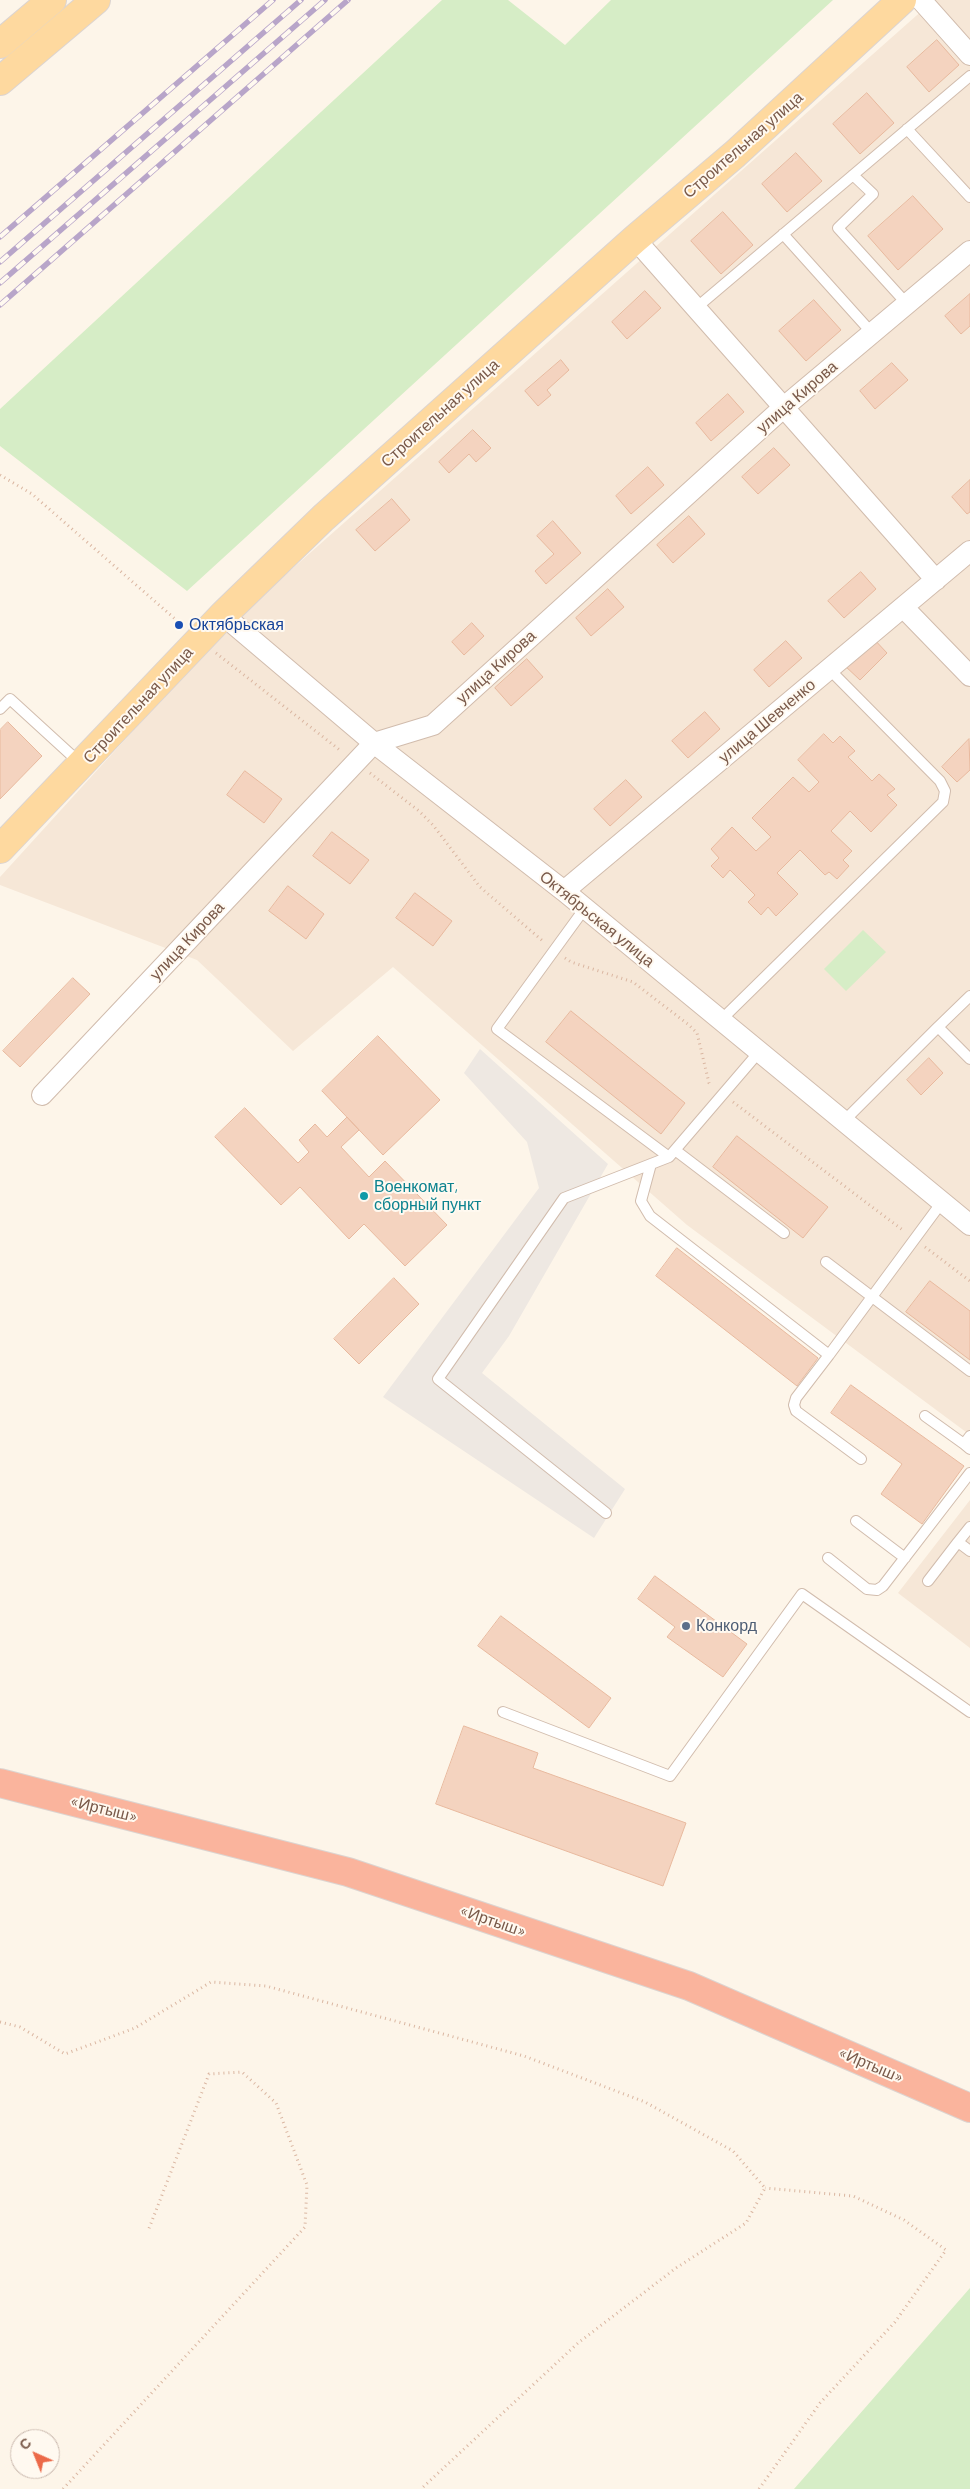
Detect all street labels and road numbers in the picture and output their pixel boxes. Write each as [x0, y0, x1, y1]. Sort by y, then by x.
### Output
street label: Строительная улица [679, 88, 807, 202]
street label: Строительная улица [377, 355, 503, 471]
street label: улица Кирова [753, 357, 841, 437]
street label: улица Кирова [452, 626, 540, 708]
street label: Строительная улица [79, 643, 197, 767]
street label: улица Шевченко [715, 675, 819, 767]
street label: Октябрьская улица [536, 867, 658, 971]
street label: улица Кирова [146, 898, 228, 984]
street label: «Иртыш» [68, 1791, 140, 1827]
street label: «Иртыш» [457, 1901, 529, 1941]
street label: «Иртыш» [835, 2043, 907, 2087]

